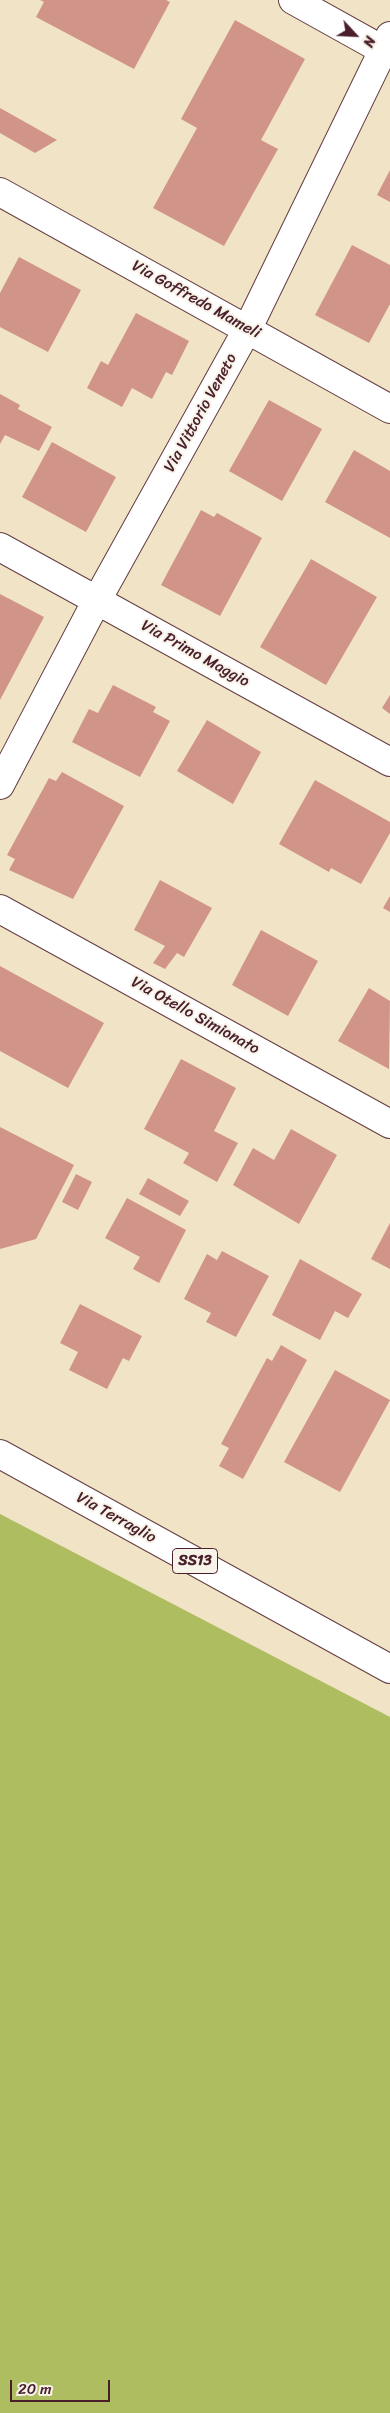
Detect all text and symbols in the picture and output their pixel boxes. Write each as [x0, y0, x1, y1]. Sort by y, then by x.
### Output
north arrow [330, 10, 380, 60]
text: N [356, 32, 382, 51]
street label: Via Goffredo Mameli [128, 257, 264, 343]
street label: Via Vittorio Veneto [160, 350, 242, 476]
street label: Via Primo Maggio [137, 616, 253, 692]
street label: Via Otello Simionato [128, 973, 262, 1059]
street label: Via Terraglio [73, 1488, 159, 1548]
road number: SS13 [172, 1548, 218, 1574]
scale bar [12, 2370, 112, 2402]
text: 20 m [18, 2376, 52, 2402]

